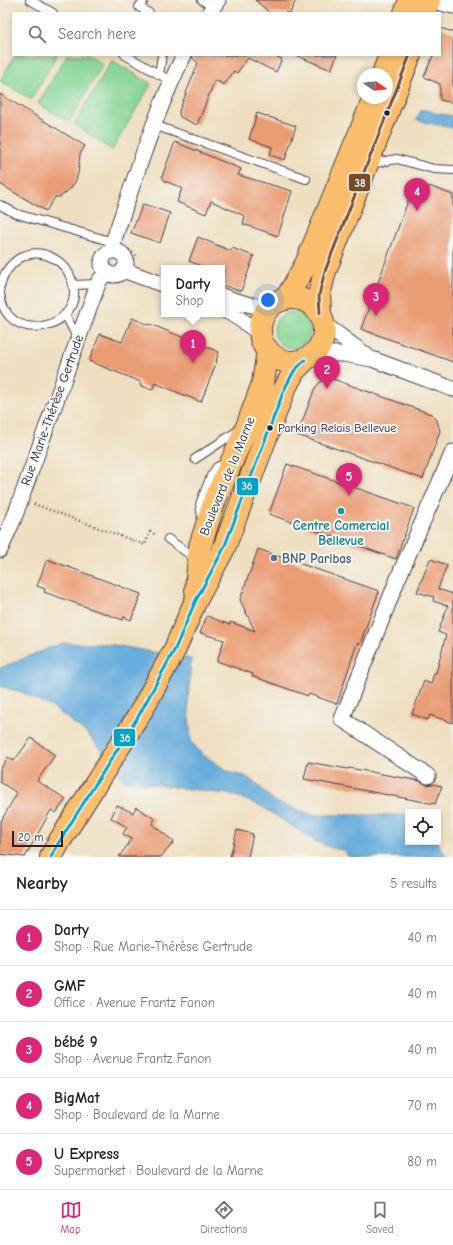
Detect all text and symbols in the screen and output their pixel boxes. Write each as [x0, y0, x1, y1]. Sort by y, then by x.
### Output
search box [12, 12, 441, 56]
icon: search [26, 23, 48, 45]
text: Search here [58, 25, 136, 43]
north arrow [357, 68, 393, 104]
unlabelled marker [382, 108, 392, 118]
line badge: 38 [348, 173, 371, 192]
text: 38 [354, 177, 366, 190]
pin: 4 [404, 178, 430, 211]
popup [161, 265, 225, 317]
text: Darty [176, 275, 210, 293]
pin: 3 [363, 283, 389, 316]
your location [258, 290, 278, 310]
text: Shop [176, 293, 204, 308]
pin: 1 [180, 330, 206, 363]
street label: Rue Marie-Thérèse Gertrude [18, 332, 87, 488]
pin: 2 [314, 356, 340, 389]
street label: Boulevard de la Marne [196, 414, 258, 538]
place label: Parking Relais Bellevue [278, 421, 396, 435]
marker: Parking Relais Bellevue [265, 423, 275, 433]
pin: 5 [336, 463, 362, 496]
line badge: 36 [236, 477, 259, 496]
text: 36 [241, 480, 253, 493]
marker: Centre Comercial Bellevue [336, 506, 346, 516]
place label: Centre Comercial Bellevue [293, 518, 389, 548]
place label: BNP Paribas [282, 551, 352, 566]
marker: BNP Paribas [269, 553, 279, 563]
line badge: 36 [113, 728, 136, 747]
text: 36 [119, 732, 131, 745]
map controls [405, 809, 441, 845]
button: locate [405, 809, 441, 845]
scale bar [12, 829, 63, 848]
text: 20 m [18, 831, 43, 844]
text: Nearby [16, 874, 67, 893]
text: 5 results [390, 876, 437, 891]
text: Darty [54, 921, 89, 939]
text: 1 [26, 930, 32, 945]
text: 40 m [408, 930, 437, 945]
text: Shop · Rue Marie-Thérèse Gertrude [54, 939, 253, 954]
text: GMF [54, 977, 85, 995]
text: 2 [26, 986, 32, 1001]
text: 40 m [408, 986, 437, 1001]
text: Office · Avenue Frantz Fanon [54, 995, 215, 1010]
text: bébé 9 [54, 1033, 98, 1051]
text: 3 [26, 1042, 32, 1057]
text: 40 m [408, 1042, 437, 1057]
text: Shop · Avenue Frantz Fanon [54, 1051, 212, 1066]
text: BigMat [54, 1089, 100, 1107]
text: 4 [26, 1098, 32, 1113]
text: 70 m [408, 1098, 437, 1113]
text: Shop · Boulevard de la Marne [54, 1107, 220, 1122]
text: U Express [54, 1145, 119, 1163]
text: 5 [26, 1154, 32, 1169]
text: 80 m [407, 1154, 437, 1169]
text: Supermarket · Boulevard de la Marne [54, 1163, 263, 1178]
tab: Map [60, 1199, 82, 1236]
tab: Directions [201, 1199, 247, 1236]
tab: Saved [366, 1199, 393, 1236]

